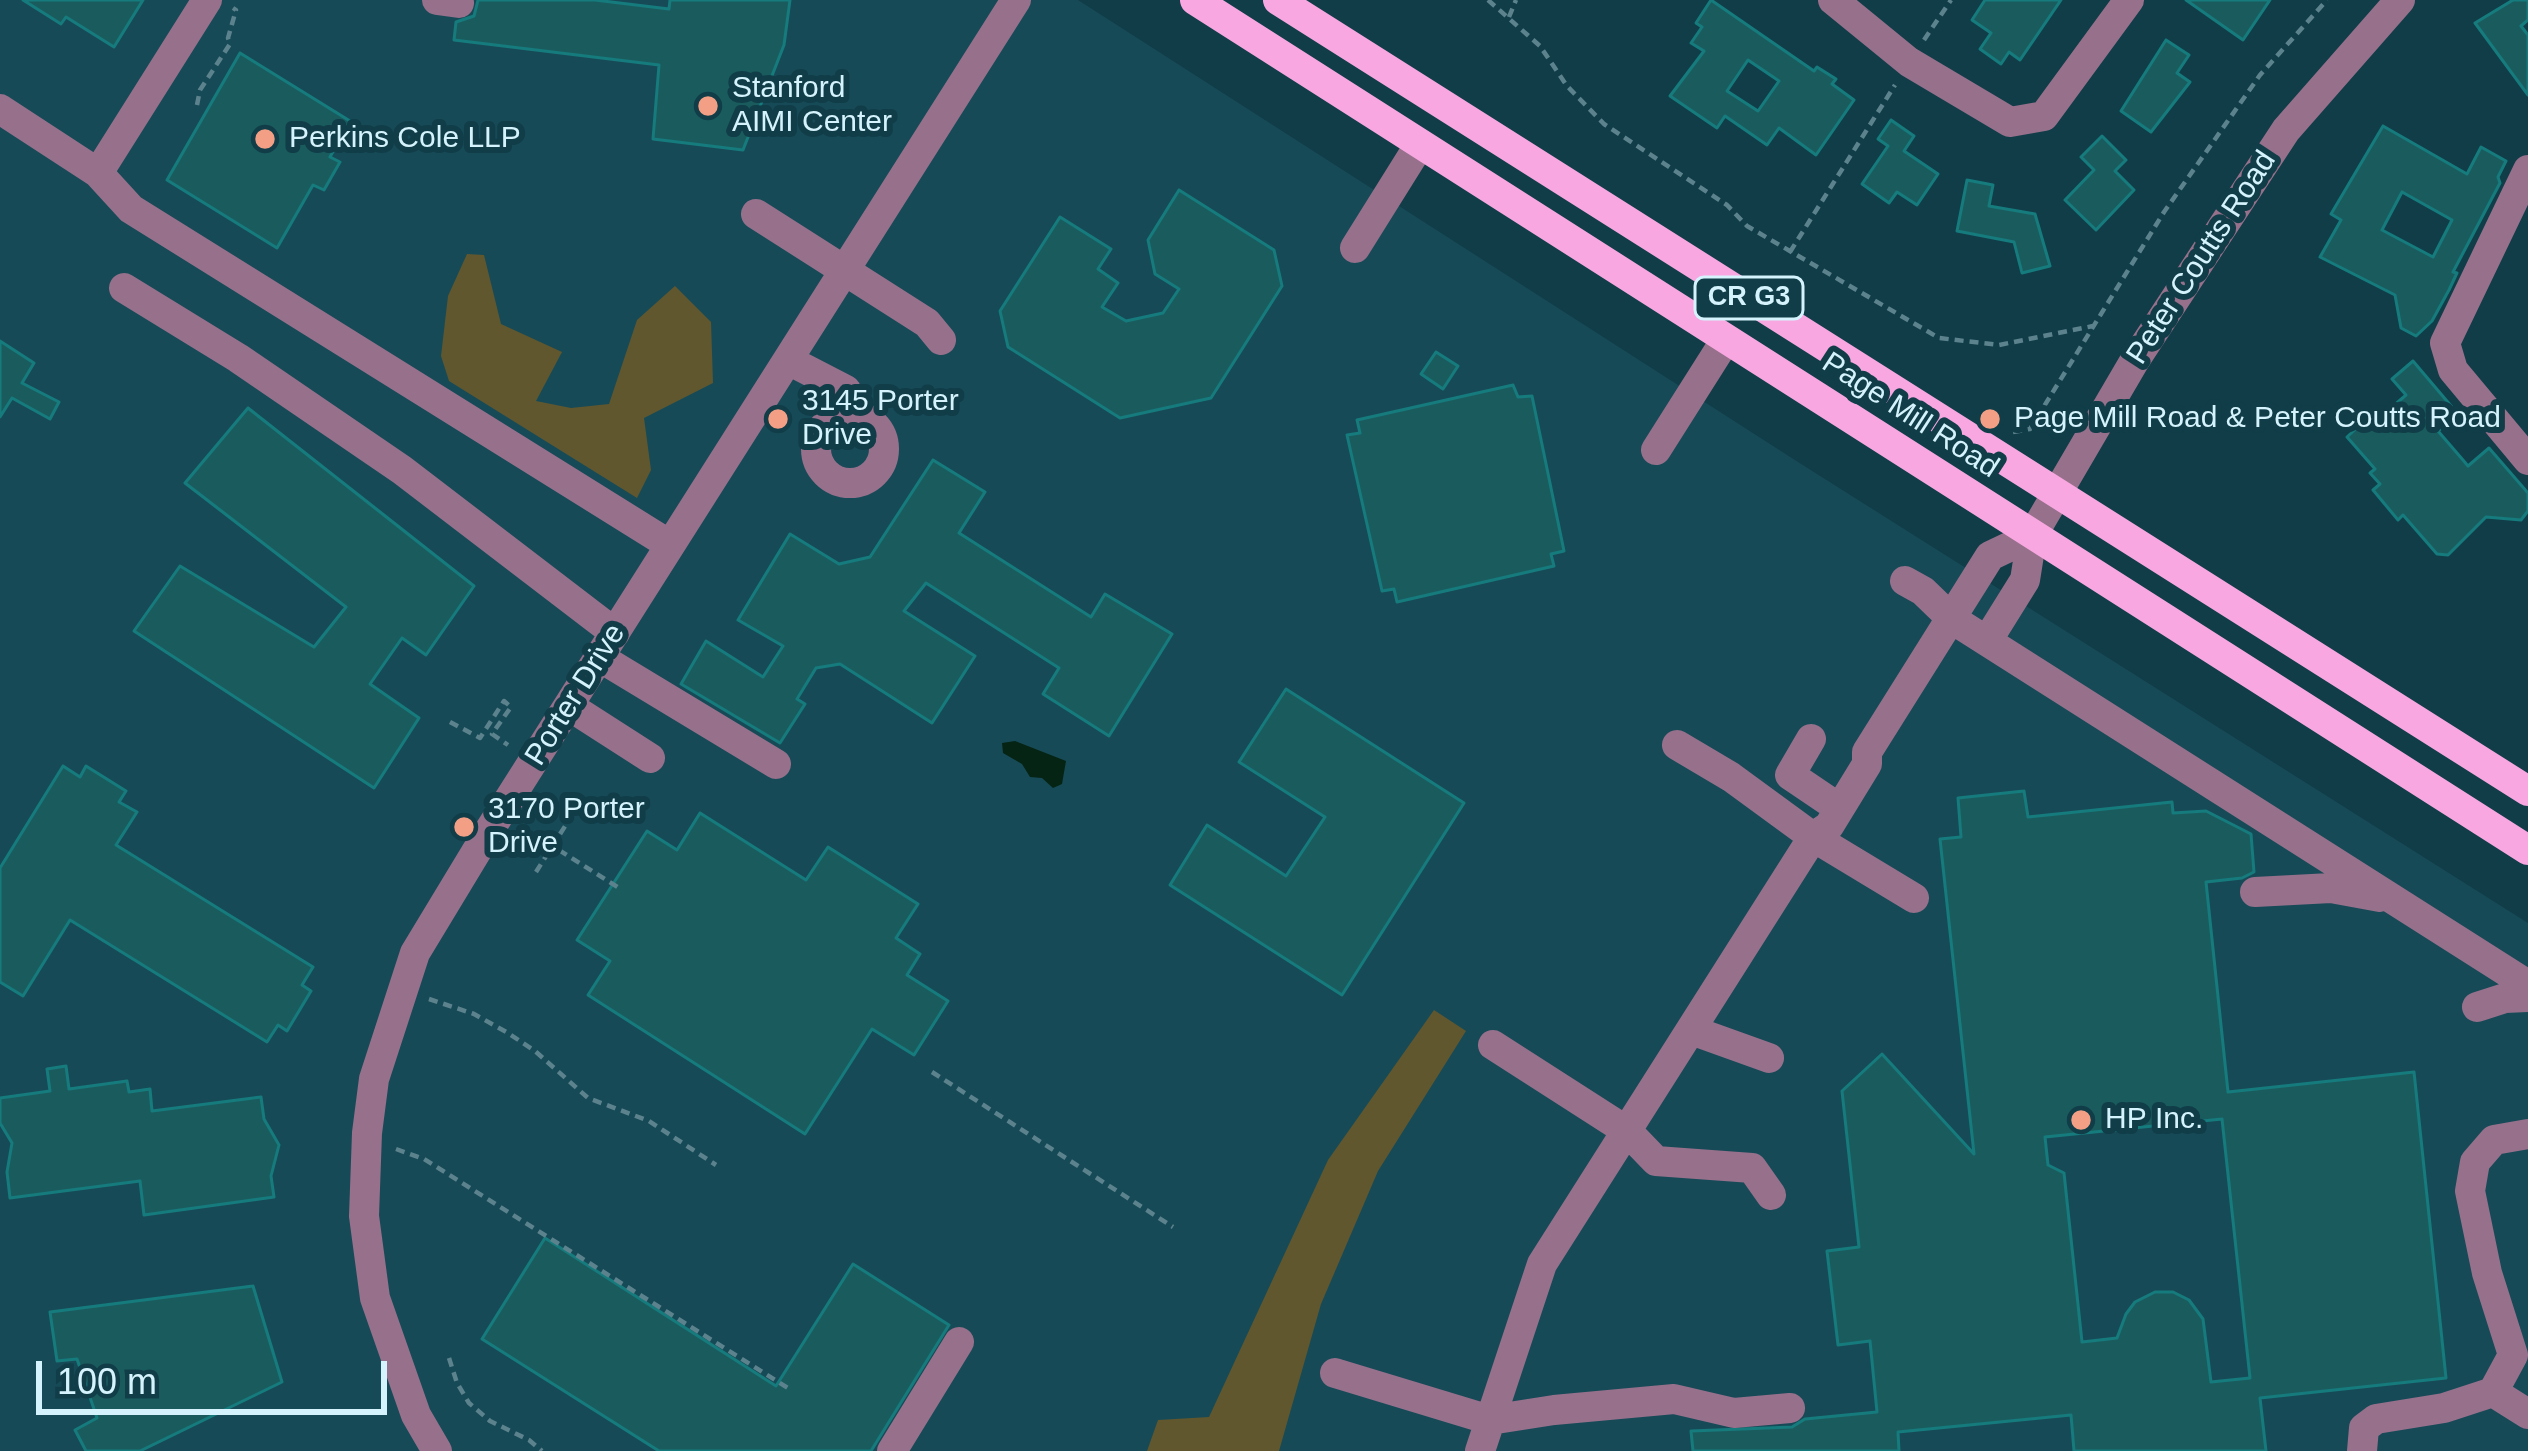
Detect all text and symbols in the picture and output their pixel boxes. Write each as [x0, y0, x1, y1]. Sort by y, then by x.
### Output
place label: Stanford AIMI Center [732, 71, 892, 142]
marker: Stanford AIMI Center [695, 93, 721, 119]
place label: Perkins Cole LLP [289, 121, 521, 157]
marker: Perkins Cole LLP [252, 126, 278, 152]
street label: Peter Coutts Road [2120, 145, 2284, 371]
road number: CR G3 [1695, 277, 1803, 319]
street label: Page Mill Road [1815, 346, 2005, 486]
place label: 3145 Porter Drive [802, 384, 959, 454]
place label: Page Mill Road & Peter Coutts Road [2014, 401, 2501, 437]
marker: 3145 Porter Drive [765, 406, 791, 432]
marker: Page Mill Road & Peter Coutts Road [1977, 406, 2003, 432]
street label: Porter Drive [518, 618, 634, 772]
place label: 3170 Porter Drive [488, 792, 645, 862]
marker: 3170 Porter Drive [451, 814, 477, 840]
place label: HP Inc. [2105, 1102, 2203, 1138]
marker: HP Inc. [2068, 1107, 2094, 1133]
scale bar [42, 1337, 393, 1411]
text: 100 m [57, 1361, 157, 1402]

